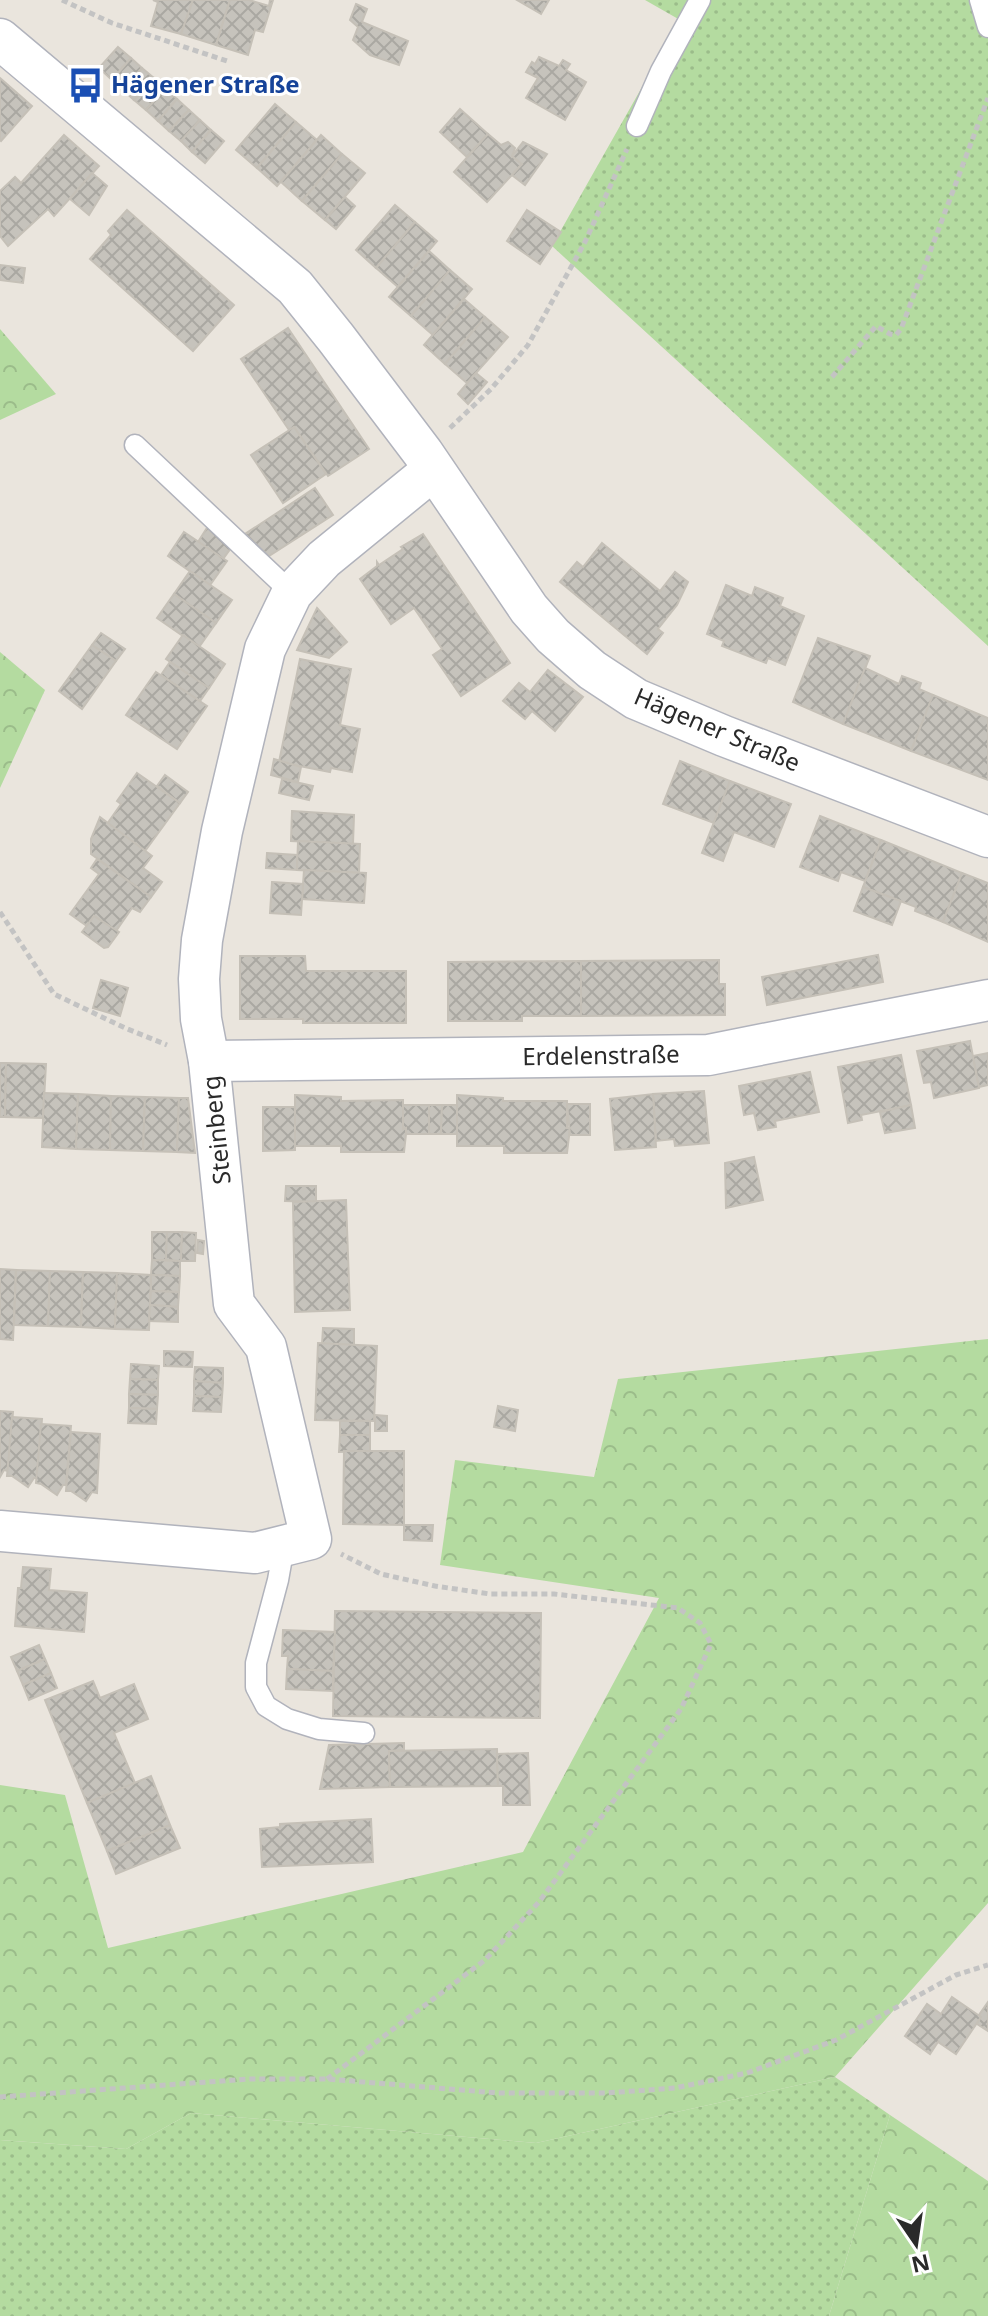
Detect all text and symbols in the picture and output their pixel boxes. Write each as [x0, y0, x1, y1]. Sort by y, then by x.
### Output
bus stop icon: Hägener Straße [66, 66, 104, 104]
place label: Hägener Straße [111, 67, 300, 100]
street label: Hägener Straße [629, 679, 806, 778]
street label: Erdelenstraße [522, 1037, 680, 1072]
street label: Steinberg [193, 1074, 238, 1186]
north arrow [876, 2204, 956, 2284]
text: N [909, 2248, 933, 2281]

